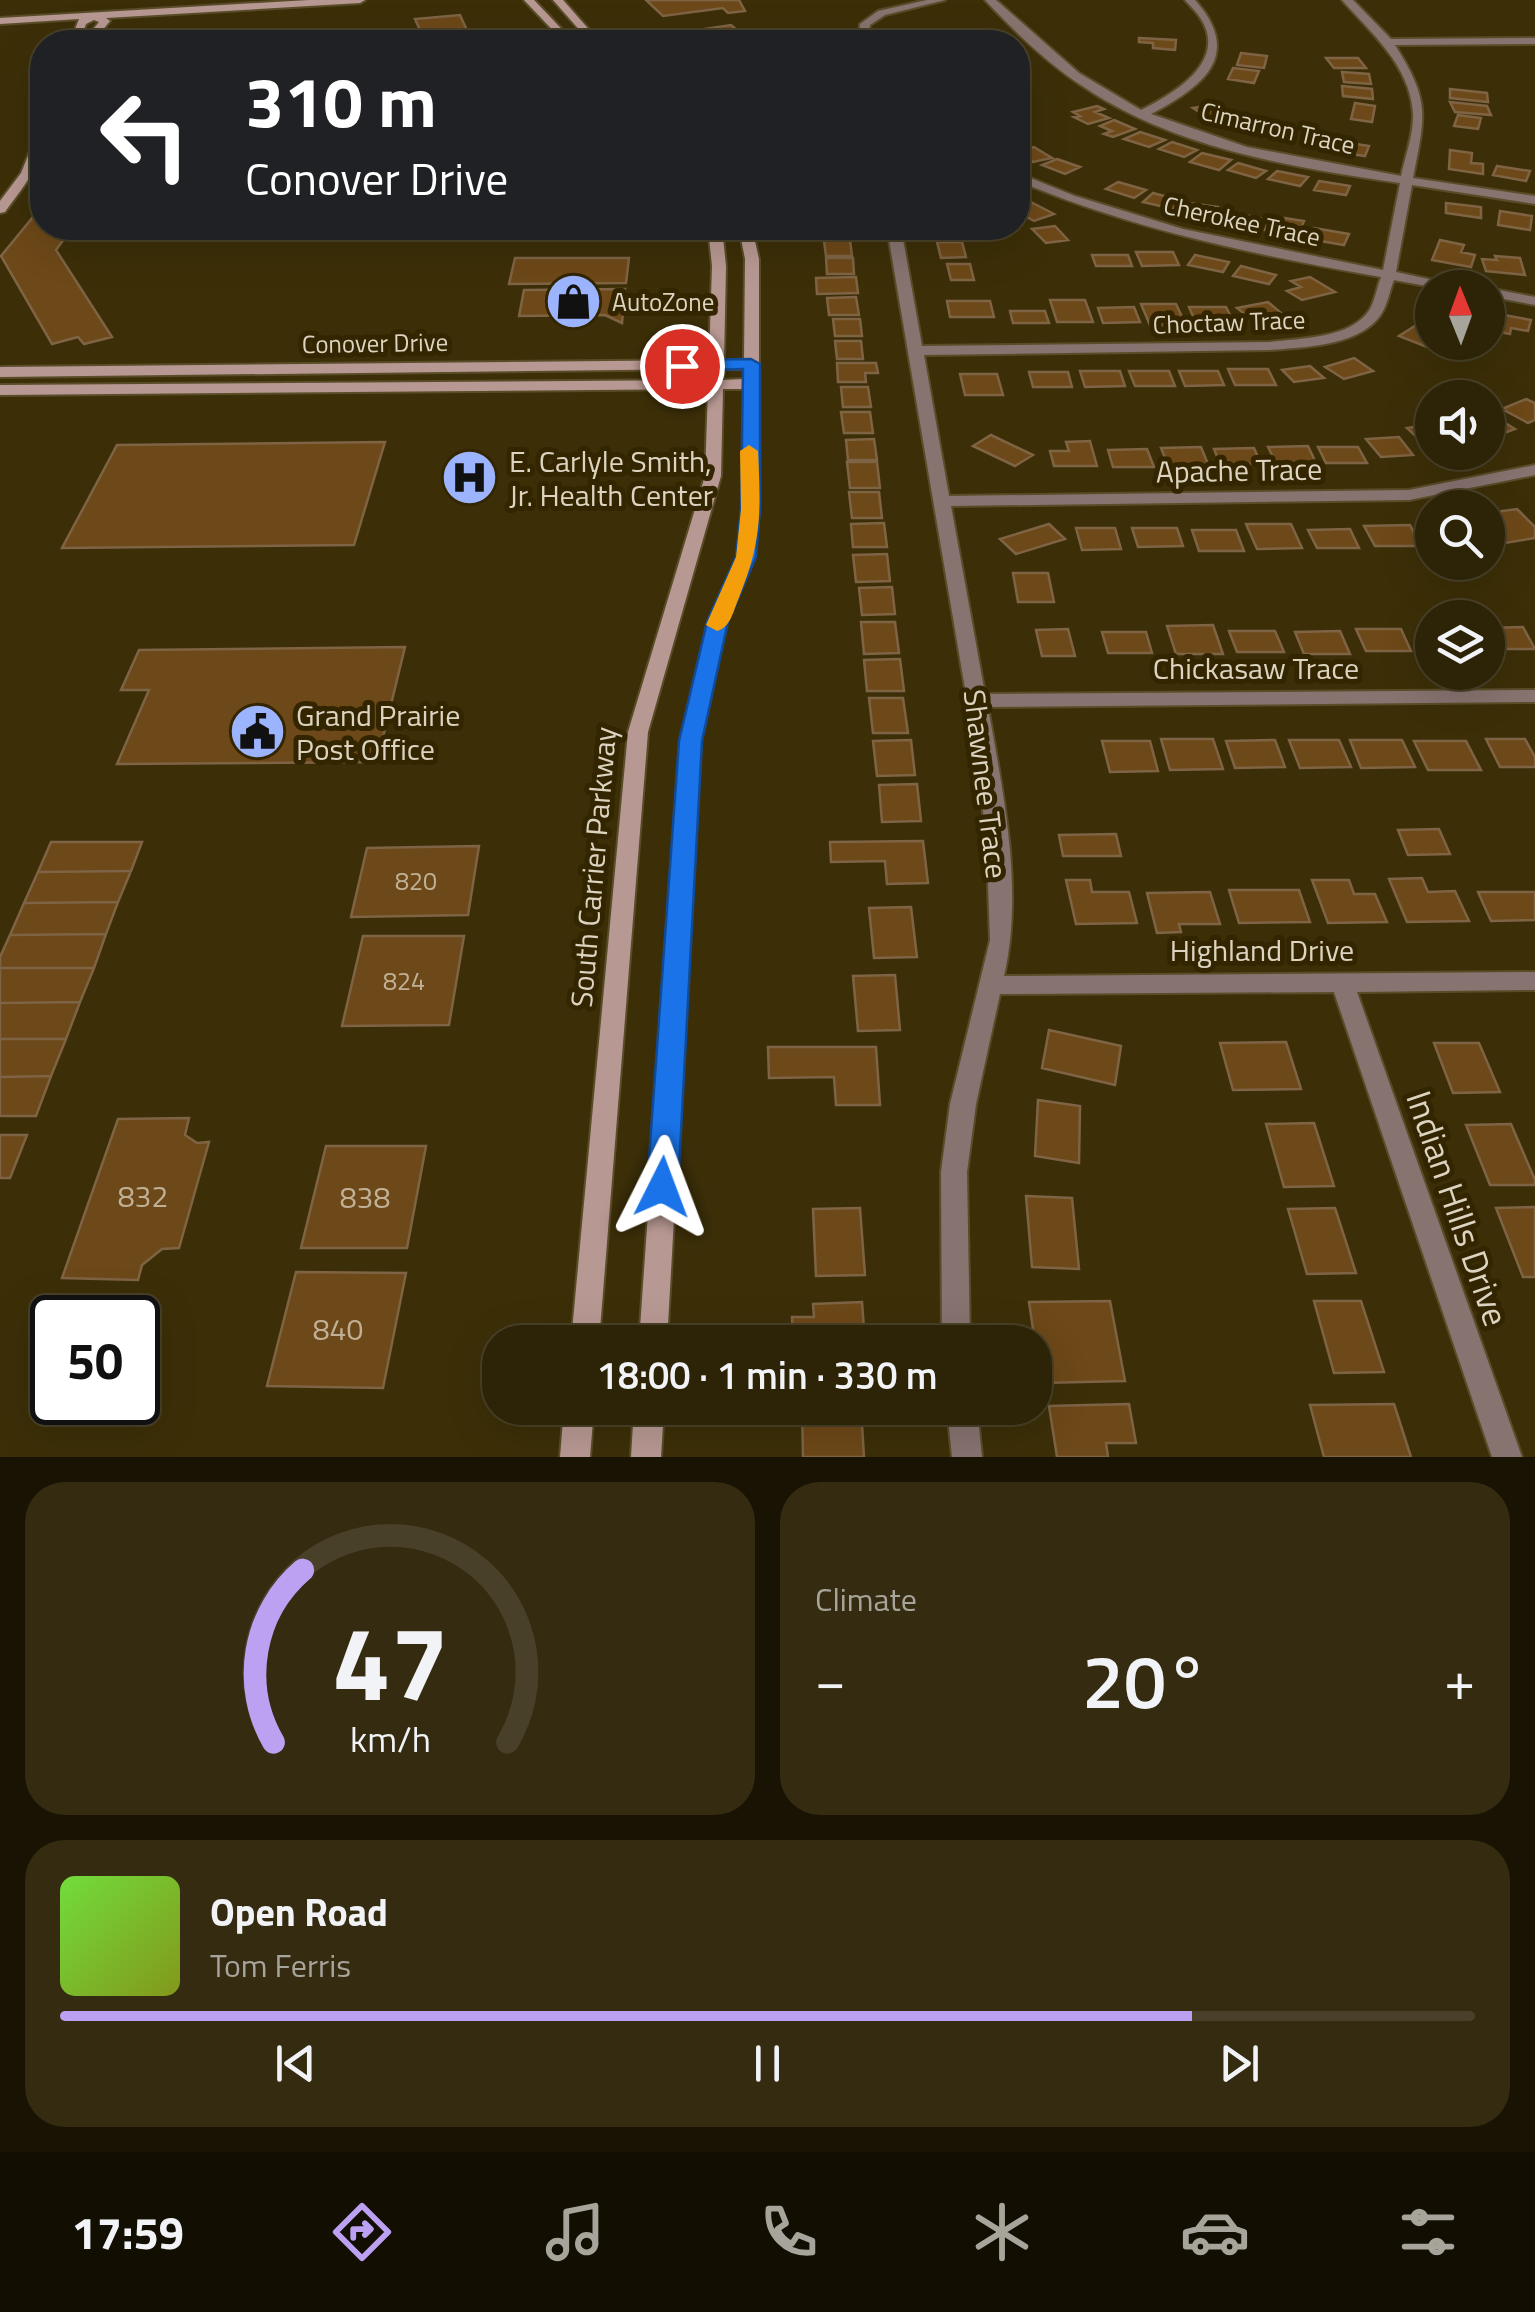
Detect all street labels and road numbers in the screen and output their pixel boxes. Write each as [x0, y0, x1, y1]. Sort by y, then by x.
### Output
street label: Cimarron Trace [1197, 92, 1359, 164]
street label: Cherokee Trace [1160, 186, 1324, 256]
street label: Choctaw Trace [1152, 300, 1306, 344]
street label: Conover Drive [302, 323, 448, 363]
street label: Apache Trace [1155, 446, 1323, 494]
street label: Chickasaw Trace [1153, 645, 1359, 691]
street label: Shawnee Trace [952, 687, 1020, 881]
street label: South Carrier Parkway [558, 725, 628, 1009]
street label: Highland Drive [1170, 927, 1354, 973]
street label: Indian Hills Drive [1392, 1083, 1524, 1333]

